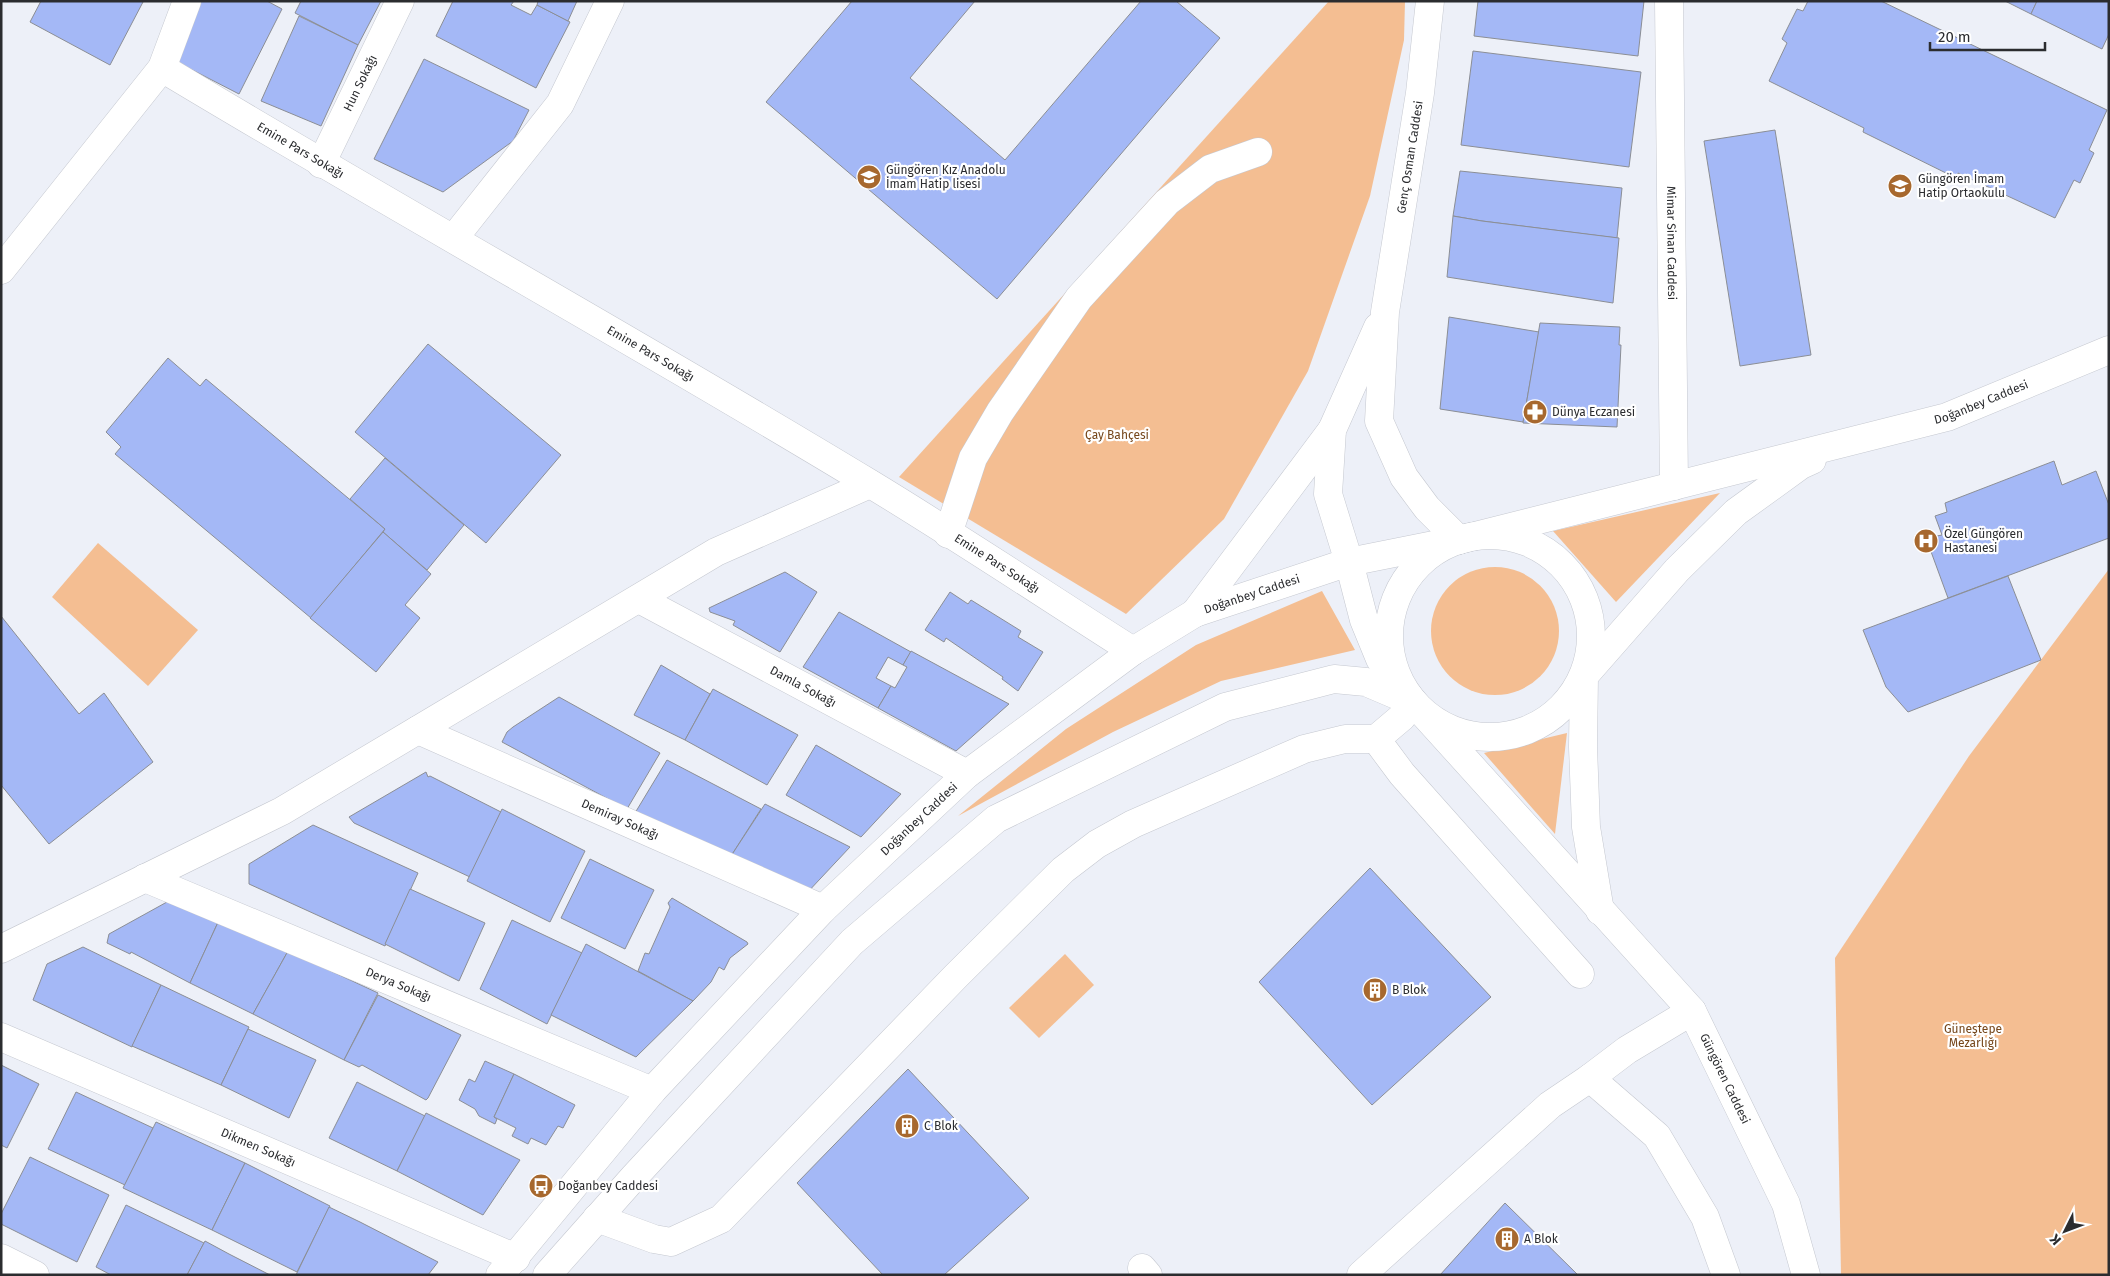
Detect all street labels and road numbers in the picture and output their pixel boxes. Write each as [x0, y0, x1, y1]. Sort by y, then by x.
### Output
street label: Hun Sokağı [341, 53, 380, 114]
street label: Genç Osman Caddesi [1394, 100, 1426, 214]
street label: Emine Pars Sokağı [254, 119, 346, 181]
street label: Mimar Sinan Caddesi [1664, 186, 1679, 300]
street label: Emine Pars Sokağı [605, 323, 697, 384]
street label: Doğanbey Caddesi [1933, 377, 2030, 427]
street label: Emine Pars Sokağı [952, 531, 1042, 596]
street label: Doğanbey Caddesi [1202, 572, 1302, 617]
street label: Damla Sokağı [768, 663, 839, 710]
street label: Doğanbey Caddesi [878, 780, 960, 858]
street label: Demiray Sokağı [579, 796, 661, 843]
street label: Derya Sokağı [364, 965, 433, 1005]
street label: Güngören Caddesi [1697, 1031, 1753, 1126]
street label: Dikmen Sokağı [219, 1125, 298, 1170]

